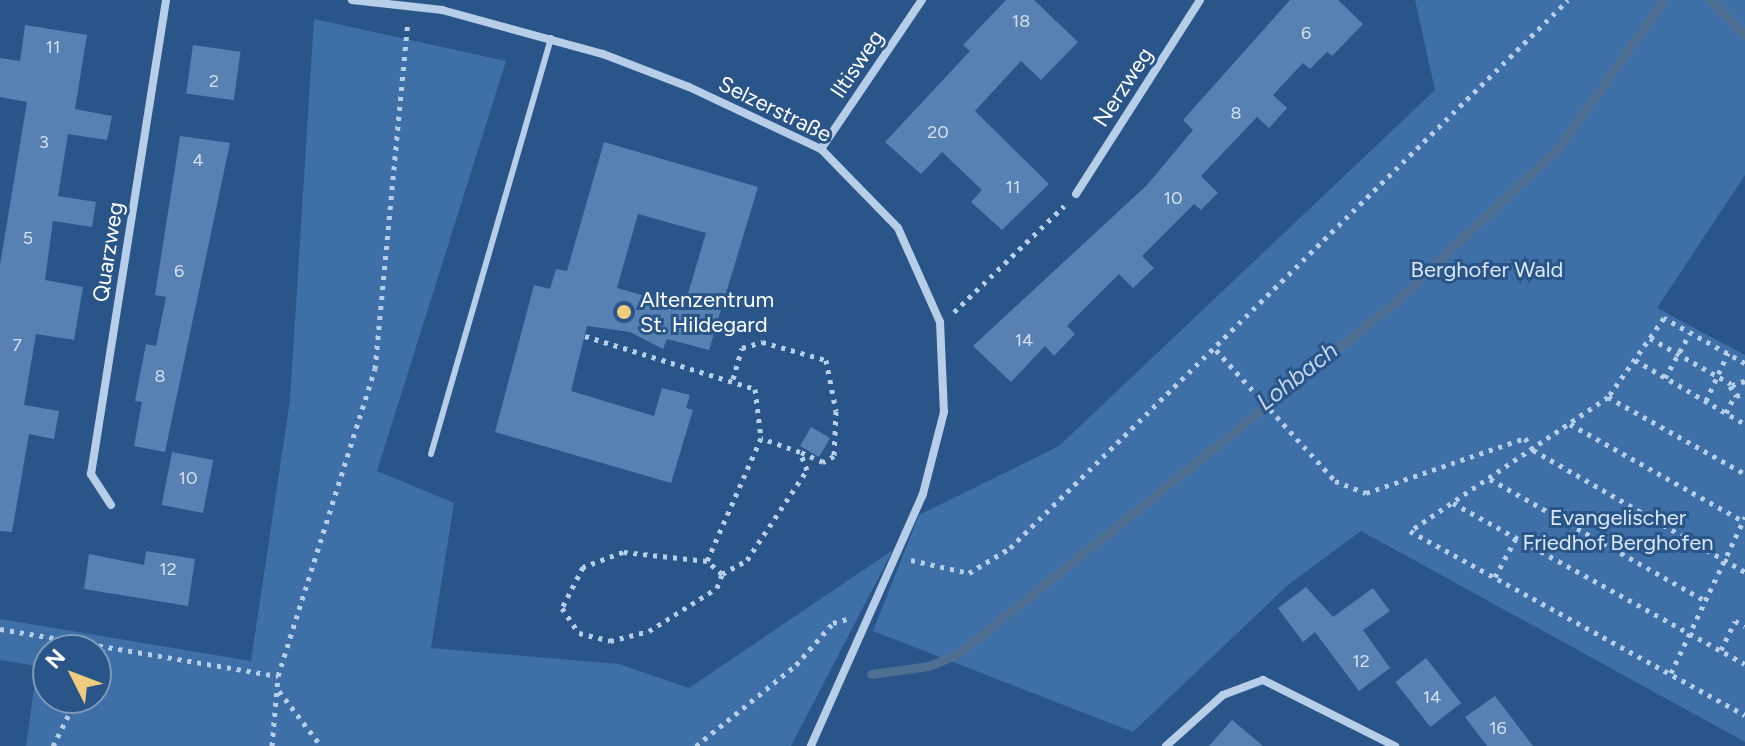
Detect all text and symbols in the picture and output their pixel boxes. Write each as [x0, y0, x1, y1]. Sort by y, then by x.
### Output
house number: 18 [1012, 10, 1030, 32]
house number: 6 [1301, 22, 1311, 44]
street label: Iltisweg [825, 25, 889, 103]
house number: 11 [46, 36, 60, 58]
street label: Nerzweg [1088, 42, 1158, 132]
house number: 2 [209, 70, 219, 92]
street label: Selzerstraße [714, 70, 836, 148]
house number: 8 [1230, 102, 1242, 124]
house number: 20 [927, 121, 949, 143]
house number: 3 [39, 131, 49, 153]
house number: 4 [192, 149, 204, 171]
house number: 11 [1006, 176, 1020, 198]
house number: 10 [1164, 187, 1182, 209]
street label: Quarzweg [87, 200, 129, 304]
house number: 5 [23, 227, 33, 249]
park label: Berghofer Wald [1411, 257, 1563, 283]
house number: 6 [174, 260, 184, 282]
place label: Altenzentrum St. Hildegard [640, 286, 774, 338]
marker: Altenzentrum St. Hildegard [615, 303, 633, 321]
house number: 14 [1015, 329, 1033, 351]
house number: 7 [12, 334, 22, 356]
water label: Lohbach [1251, 336, 1343, 416]
house number: 8 [154, 365, 166, 387]
house number: 10 [179, 467, 197, 489]
park label: Evangelischer Friedhof Berghofen [1523, 504, 1713, 556]
house number: 12 [159, 558, 177, 580]
north arrow [32, 634, 112, 714]
text: N [40, 644, 71, 674]
house number: 12 [1352, 650, 1370, 672]
house number: 14 [1423, 686, 1441, 708]
house number: 16 [1489, 717, 1507, 739]

